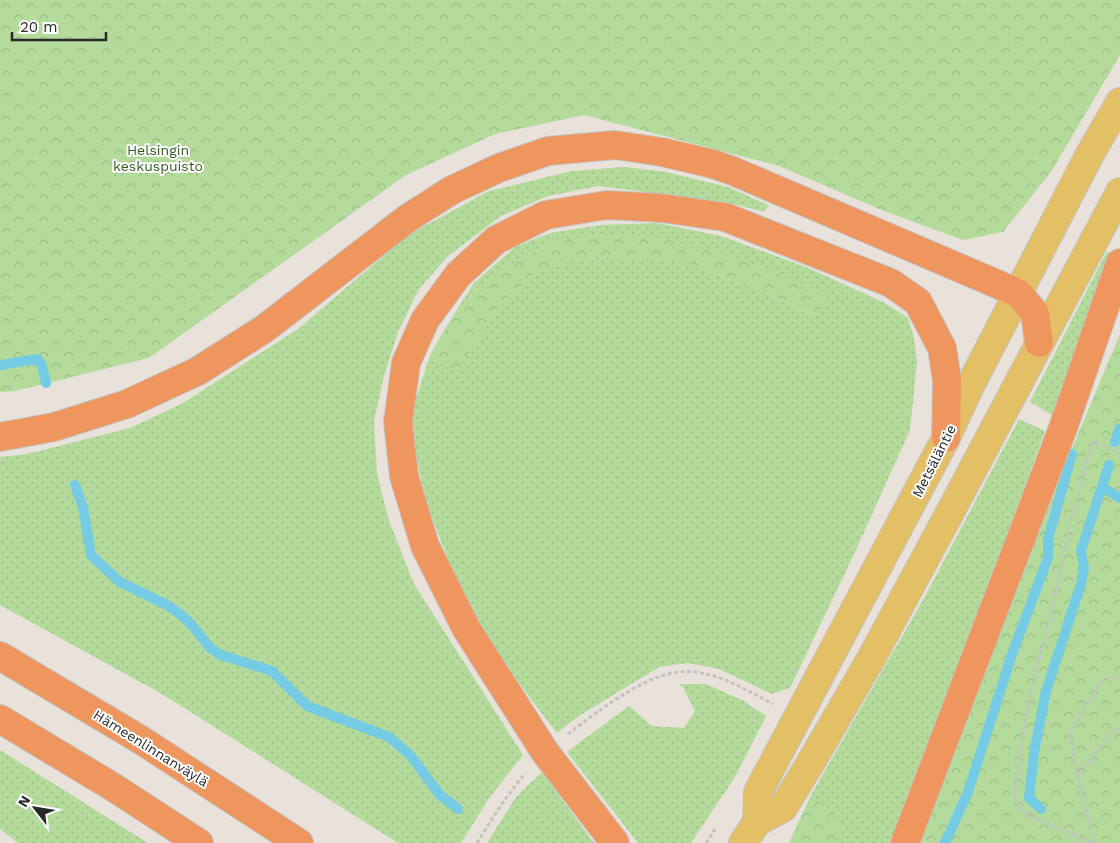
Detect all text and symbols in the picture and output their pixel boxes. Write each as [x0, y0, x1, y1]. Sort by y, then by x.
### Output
scale bar [12, 10, 106, 42]
text: 20 m [20, 18, 58, 36]
park label: Helsingin keskuspuisto [113, 142, 203, 174]
street label: Metsäläntie [909, 422, 959, 500]
street label: Hämeenlinnanväylä [91, 706, 211, 790]
north arrow [10, 783, 60, 833]
text: N [14, 793, 33, 810]

